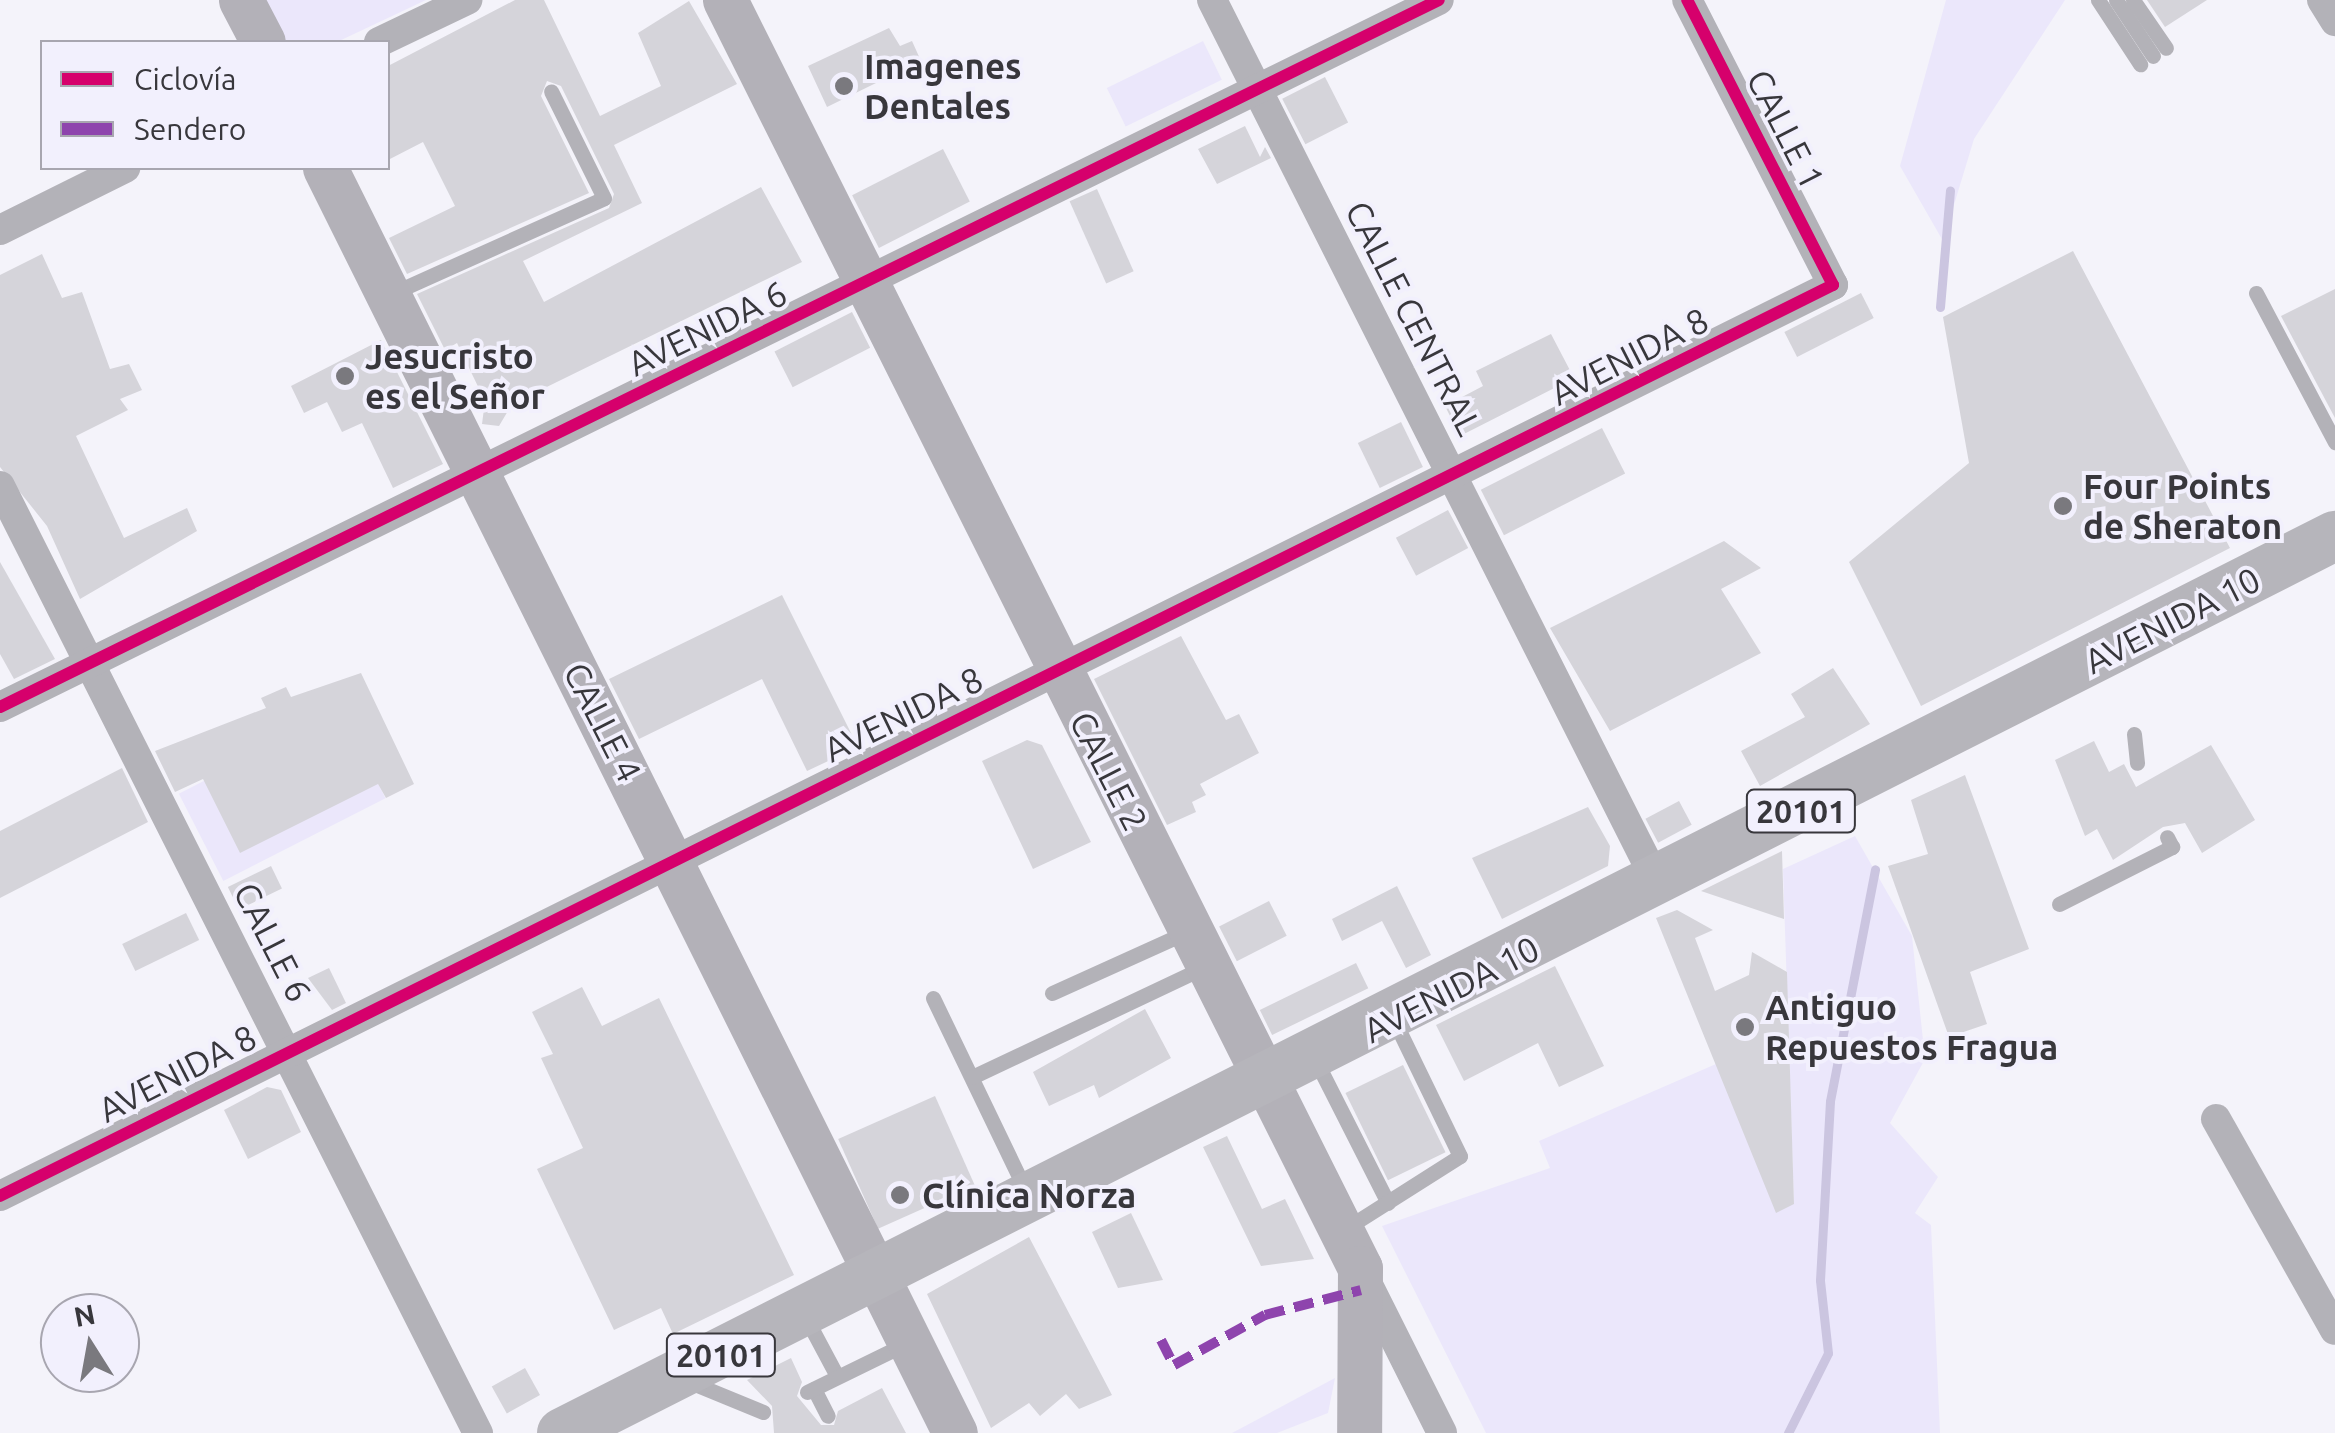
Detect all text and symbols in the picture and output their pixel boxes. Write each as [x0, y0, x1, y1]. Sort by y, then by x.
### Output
legend [40, 40, 390, 170]
place label: Imagenes Dentales [864, 45, 1022, 127]
text: Ciclovía [134, 62, 236, 96]
street label: CALLE 1 [1738, 62, 1834, 196]
marker: Imagenes Dentales [833, 75, 855, 97]
text: Sendero [134, 112, 246, 146]
street label: CALLE CENTRAL [1337, 194, 1491, 442]
street label: AVENIDA 6 [621, 272, 793, 384]
street label: AVENIDA 8 [1543, 298, 1715, 414]
place label: Jesucristo es el Señor [365, 335, 545, 417]
marker: Jesucristo es el Señor [334, 365, 356, 387]
place label: Four Points de Sheraton [2083, 465, 2282, 547]
marker: Four Points de Sheraton [2052, 495, 2074, 517]
street label: AVENIDA 10 [2077, 558, 2267, 682]
street label: CALLE 4 [555, 655, 651, 789]
street label: AVENIDA 8 [817, 658, 989, 770]
street label: CALLE 2 [1061, 704, 1157, 838]
road number: 20101 [1744, 784, 1858, 838]
street label: CALLE 6 [225, 875, 321, 1009]
street label: AVENIDA 10 [1356, 927, 1546, 1051]
place label: Antiguo Repuestos Fragua [1765, 986, 2058, 1068]
street label: AVENIDA 8 [91, 1015, 263, 1131]
marker: Antiguo Repuestos Fragua [1734, 1016, 1756, 1038]
place label: Clínica Norza [922, 1174, 1136, 1216]
marker: Clínica Norza [887, 1182, 913, 1208]
north arrow [40, 1293, 140, 1393]
text: N [71, 1298, 98, 1332]
road number: 20101 [664, 1328, 778, 1382]

